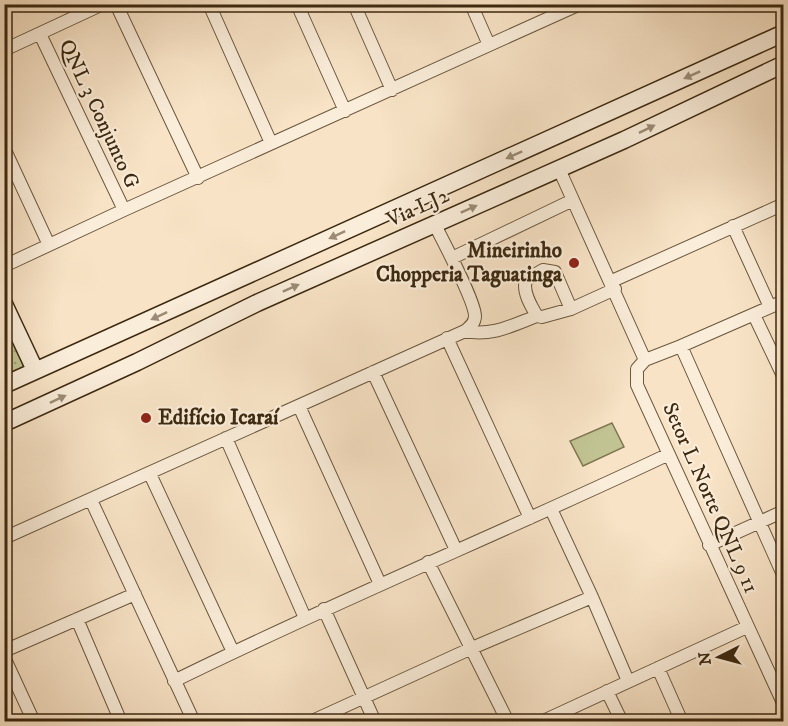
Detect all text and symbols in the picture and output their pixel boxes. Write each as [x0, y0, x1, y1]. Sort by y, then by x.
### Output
street label: QNL 3 Conjunto G [53, 35, 145, 193]
one-way arrow [684, 70, 701, 79]
one-way arrow [639, 125, 656, 134]
one-way arrow [506, 150, 523, 159]
street label: Via LJ2 [382, 183, 454, 234]
one-way arrow [461, 205, 478, 214]
one-way arrow [328, 231, 345, 240]
place label: Mineirinho Chopperia Taguatinga [376, 238, 563, 288]
marker: Mineirinho Chopperia Taguatinga [567, 256, 581, 270]
one-way arrow [282, 283, 300, 293]
one-way arrow [151, 311, 168, 320]
one-way arrow [50, 394, 68, 404]
street label: Setor L Norte QNL 9 11 [656, 399, 764, 597]
place label: Edifício Icaraí [158, 405, 280, 431]
marker: Edifício Icaraí [139, 411, 153, 425]
north arrow [689, 627, 749, 687]
text: N [694, 651, 716, 666]

